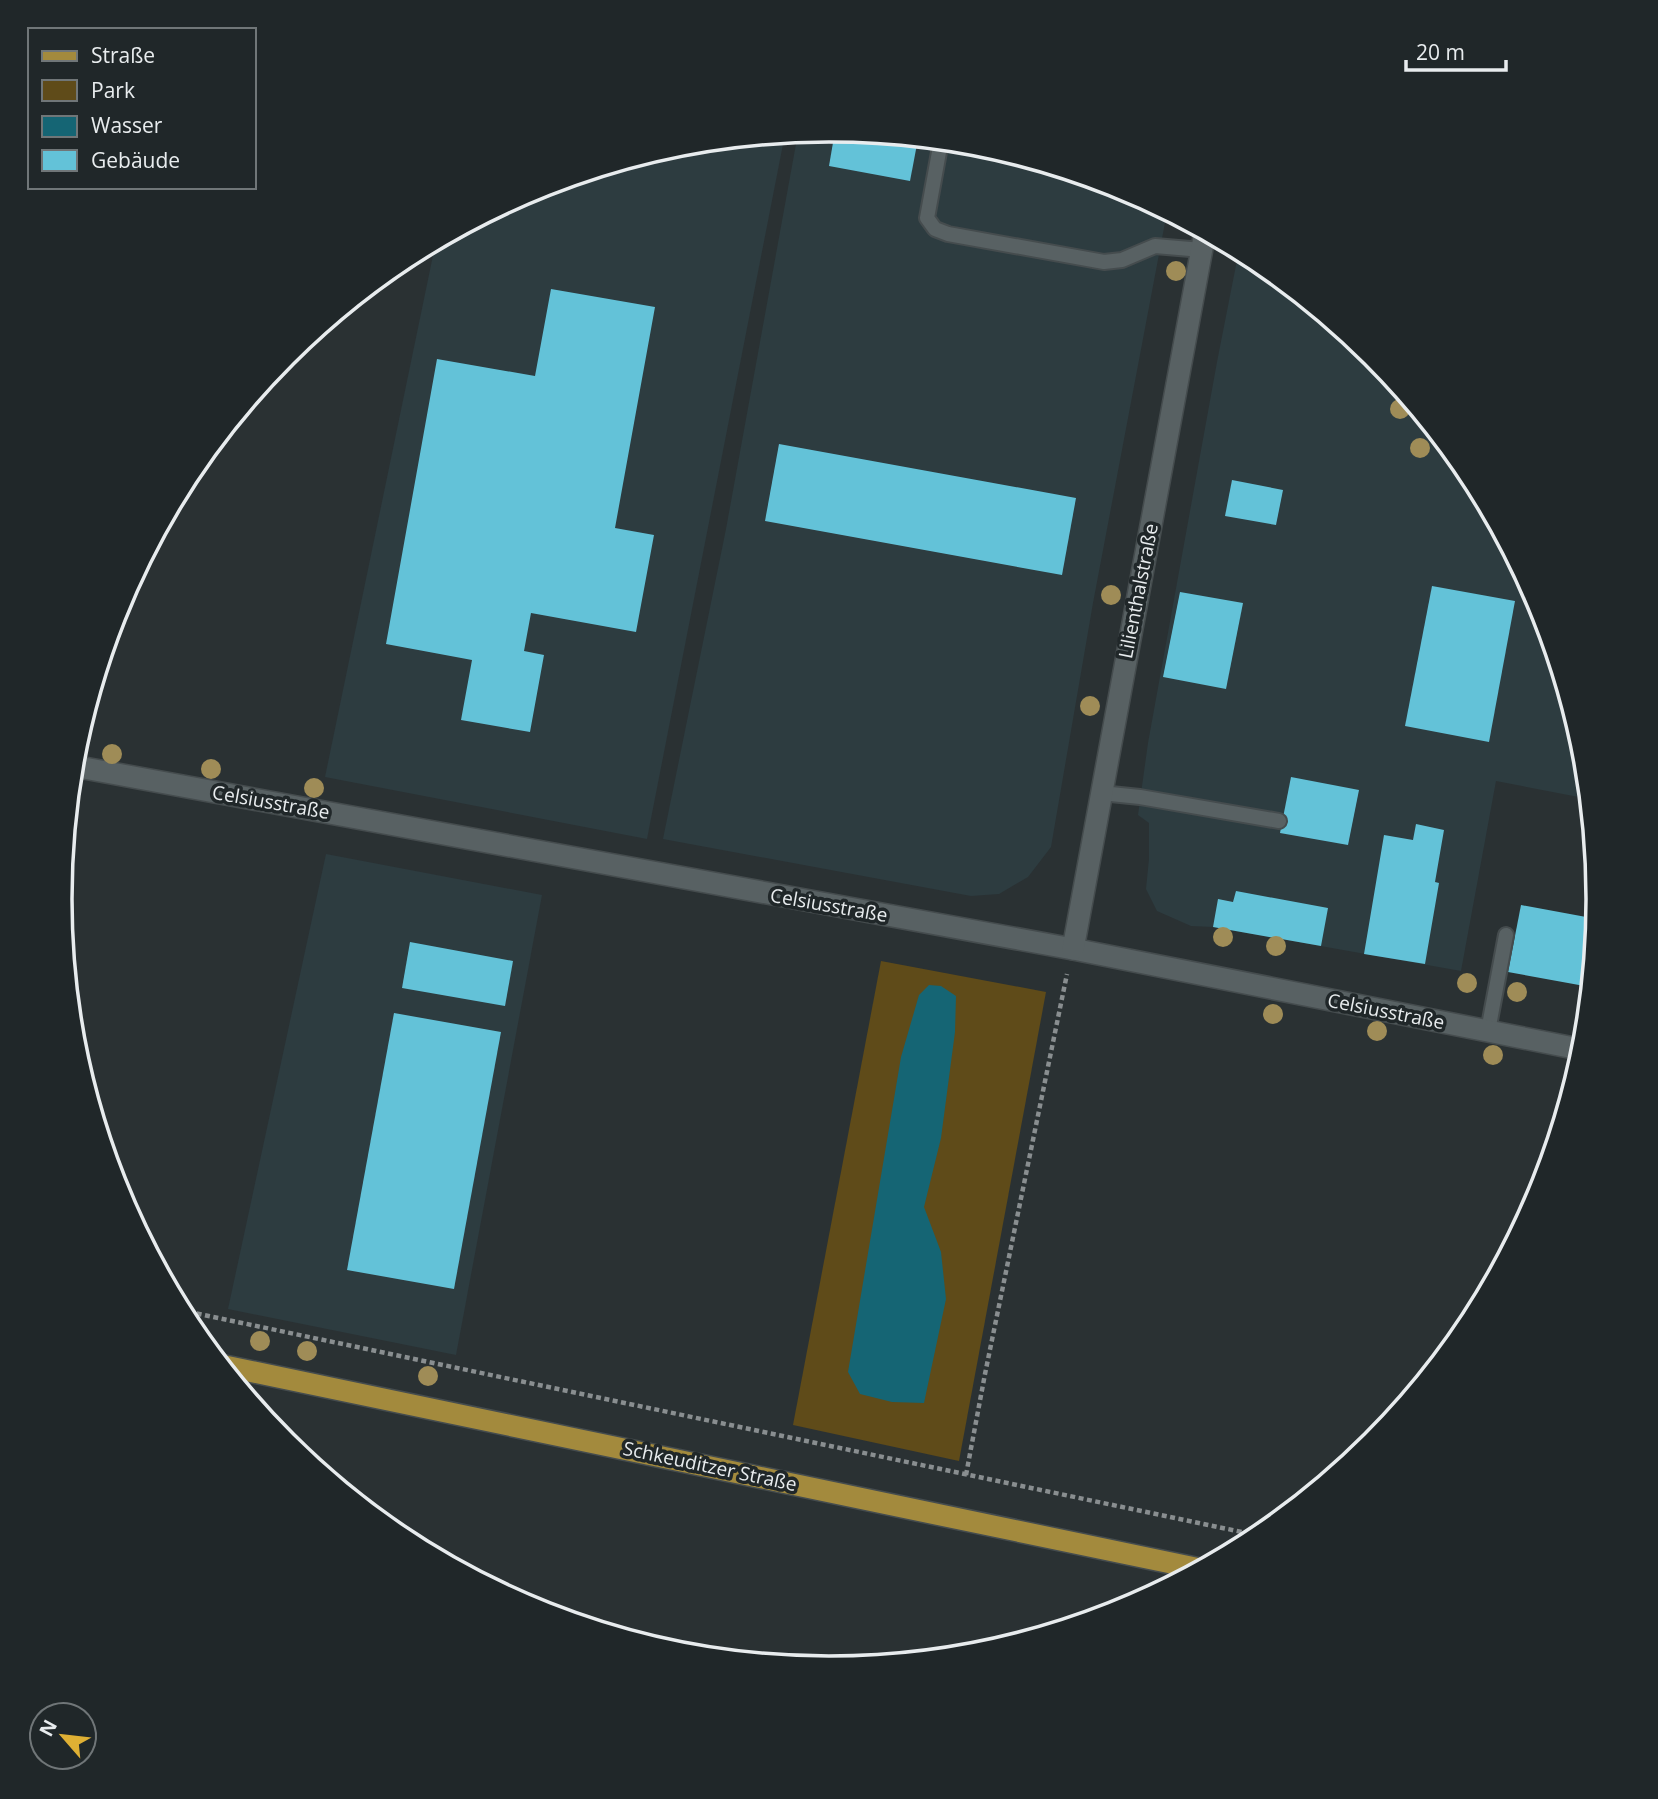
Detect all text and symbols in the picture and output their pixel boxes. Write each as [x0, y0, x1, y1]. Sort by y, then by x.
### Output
legend [28, 28, 256, 189]
scale bar [1406, 28, 1506, 72]
text: 20 m [1416, 38, 1465, 66]
text: Straße [91, 41, 155, 69]
text: Park [91, 76, 135, 104]
text: Wasser [91, 111, 163, 139]
text: Gebäude [91, 146, 180, 174]
street label: Lilienthalstraße [1112, 521, 1164, 661]
street label: Celsiusstraße [210, 779, 332, 825]
street label: Celsiusstraße [768, 882, 890, 928]
street label: Celsiusstraße [1325, 987, 1447, 1035]
street label: Schkeuditzer Straße [621, 1435, 799, 1497]
north arrow [28, 1701, 98, 1771]
text: N [33, 1715, 63, 1741]

